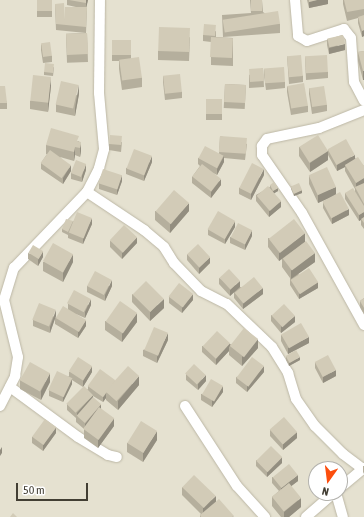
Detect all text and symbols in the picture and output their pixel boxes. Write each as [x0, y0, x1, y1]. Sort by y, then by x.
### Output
north arrow [308, 461, 348, 501]
scale bar [18, 475, 90, 501]
text: 50 m [23, 483, 45, 497]
text: N [321, 485, 330, 498]

